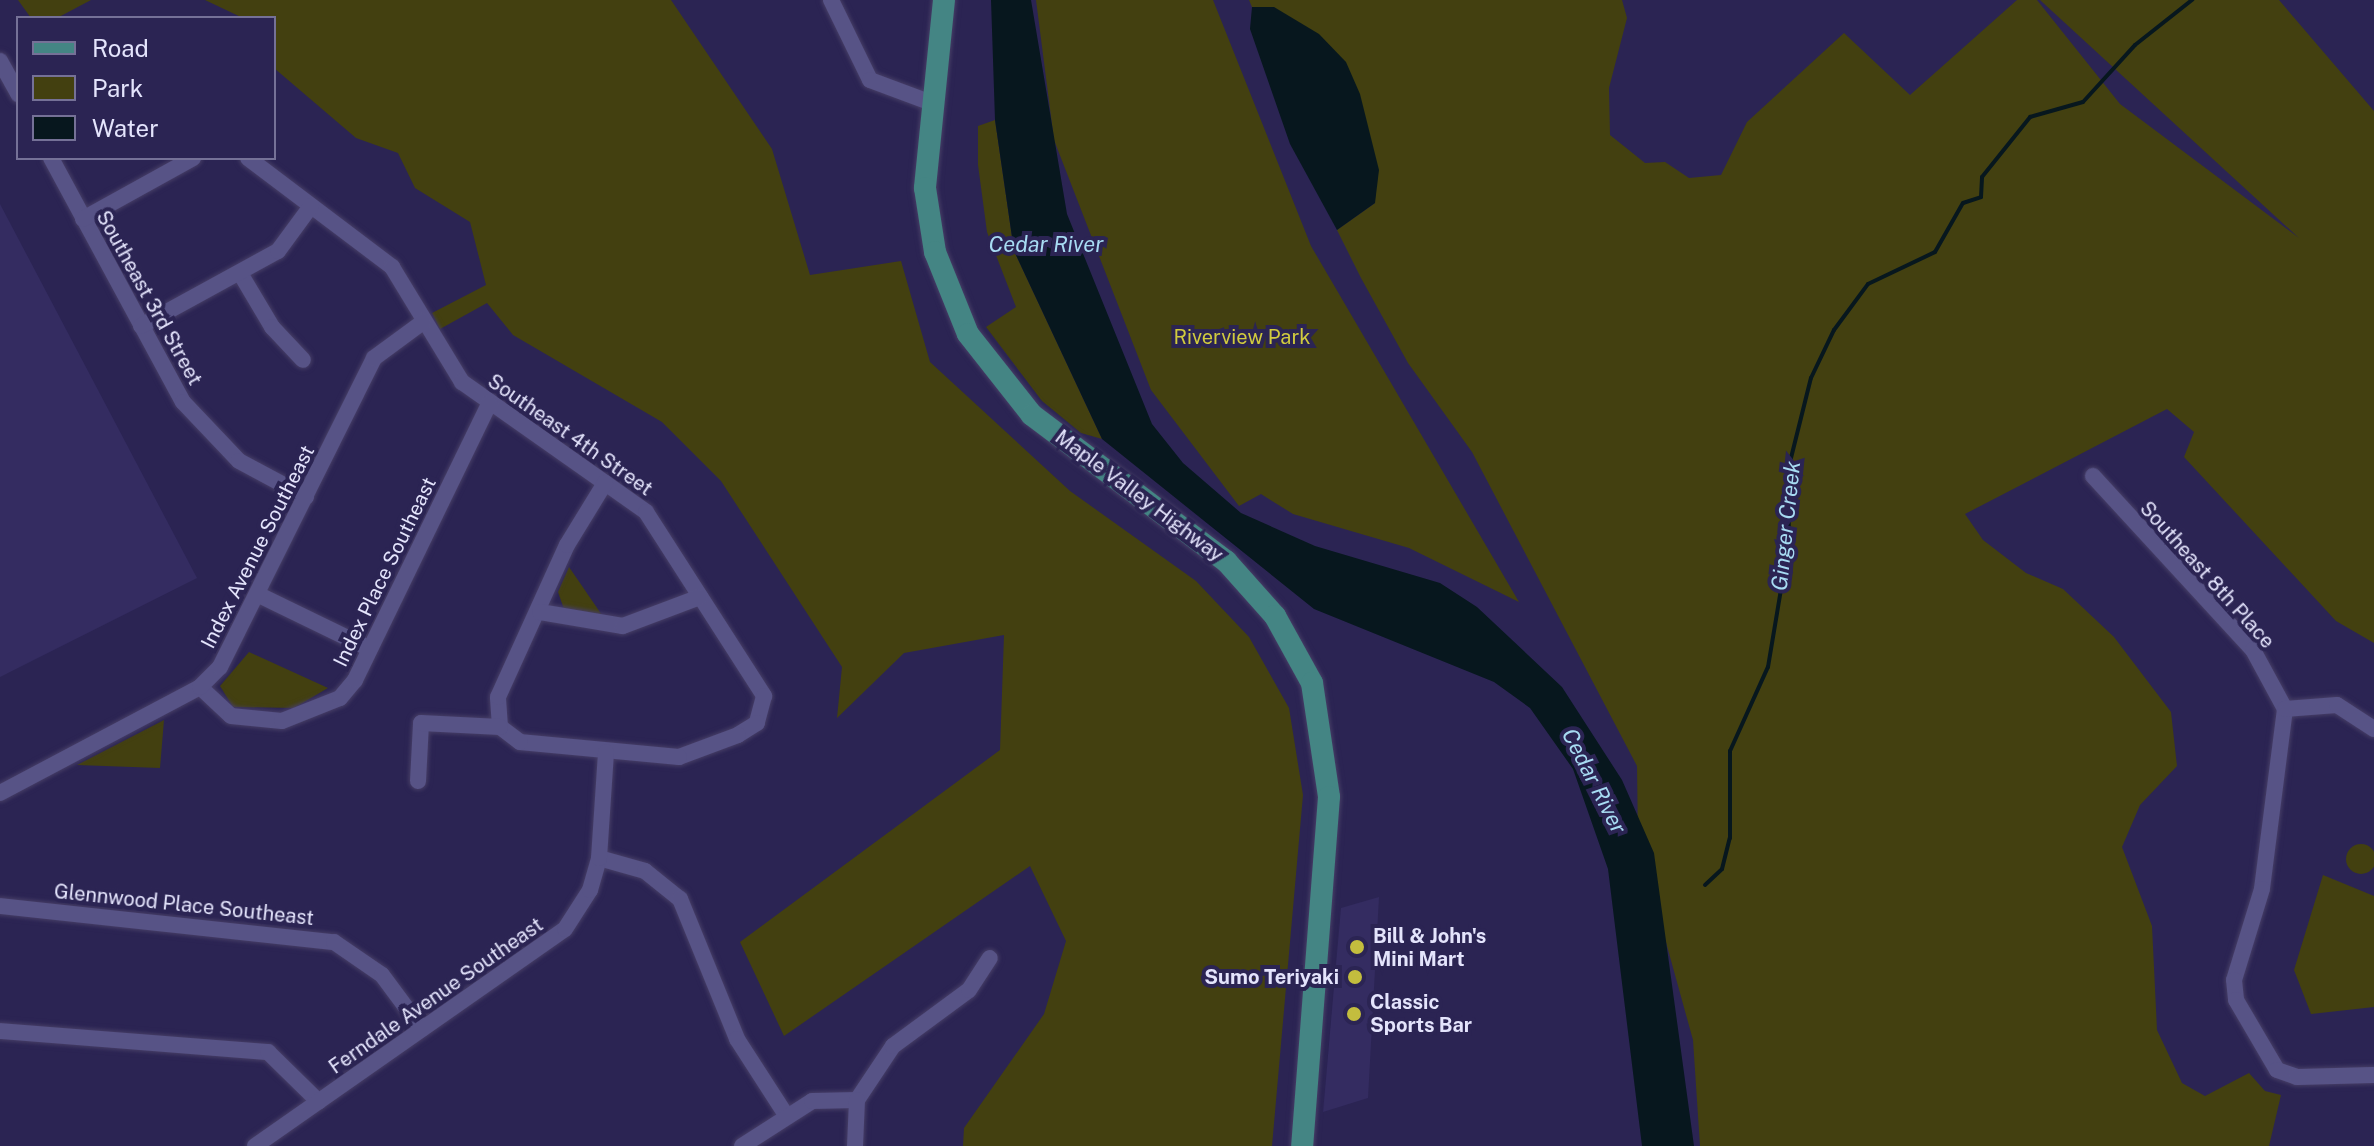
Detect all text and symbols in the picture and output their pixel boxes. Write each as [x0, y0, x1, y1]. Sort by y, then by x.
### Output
legend [16, 16, 276, 160]
text: Road [92, 34, 149, 62]
text: Park [92, 74, 143, 102]
text: Water [92, 114, 159, 142]
street label: Southeast 3rd Street [91, 207, 207, 389]
water label: Cedar River [989, 232, 1103, 258]
park label: Riverview Park [1174, 325, 1310, 349]
street label: Southeast 4th Street [483, 369, 657, 501]
street label: Maple Valley Highway [1050, 425, 1228, 567]
street label: Index Avenue Southeast [196, 441, 320, 653]
water label: Ginger Creek [1766, 460, 1806, 592]
street label: Index Place Southeast [329, 473, 441, 671]
street label: Southeast 8th Place [2135, 497, 2279, 653]
water label: Cedar River [1556, 724, 1632, 838]
street label: Glennwood Place Southeast [53, 879, 315, 931]
street label: Ferndale Avenue Southeast [324, 913, 548, 1079]
place label: Bill & John's Mini Mart [1373, 924, 1486, 971]
marker: Bill & John's Mini Mart [1348, 938, 1366, 956]
place label: Sumo Teriyaki [1204, 965, 1339, 989]
marker: Sumo Teriyaki [1346, 968, 1364, 986]
place label: Classic Sports Bar [1370, 990, 1472, 1037]
marker: Classic Sports Bar [1345, 1005, 1363, 1023]

